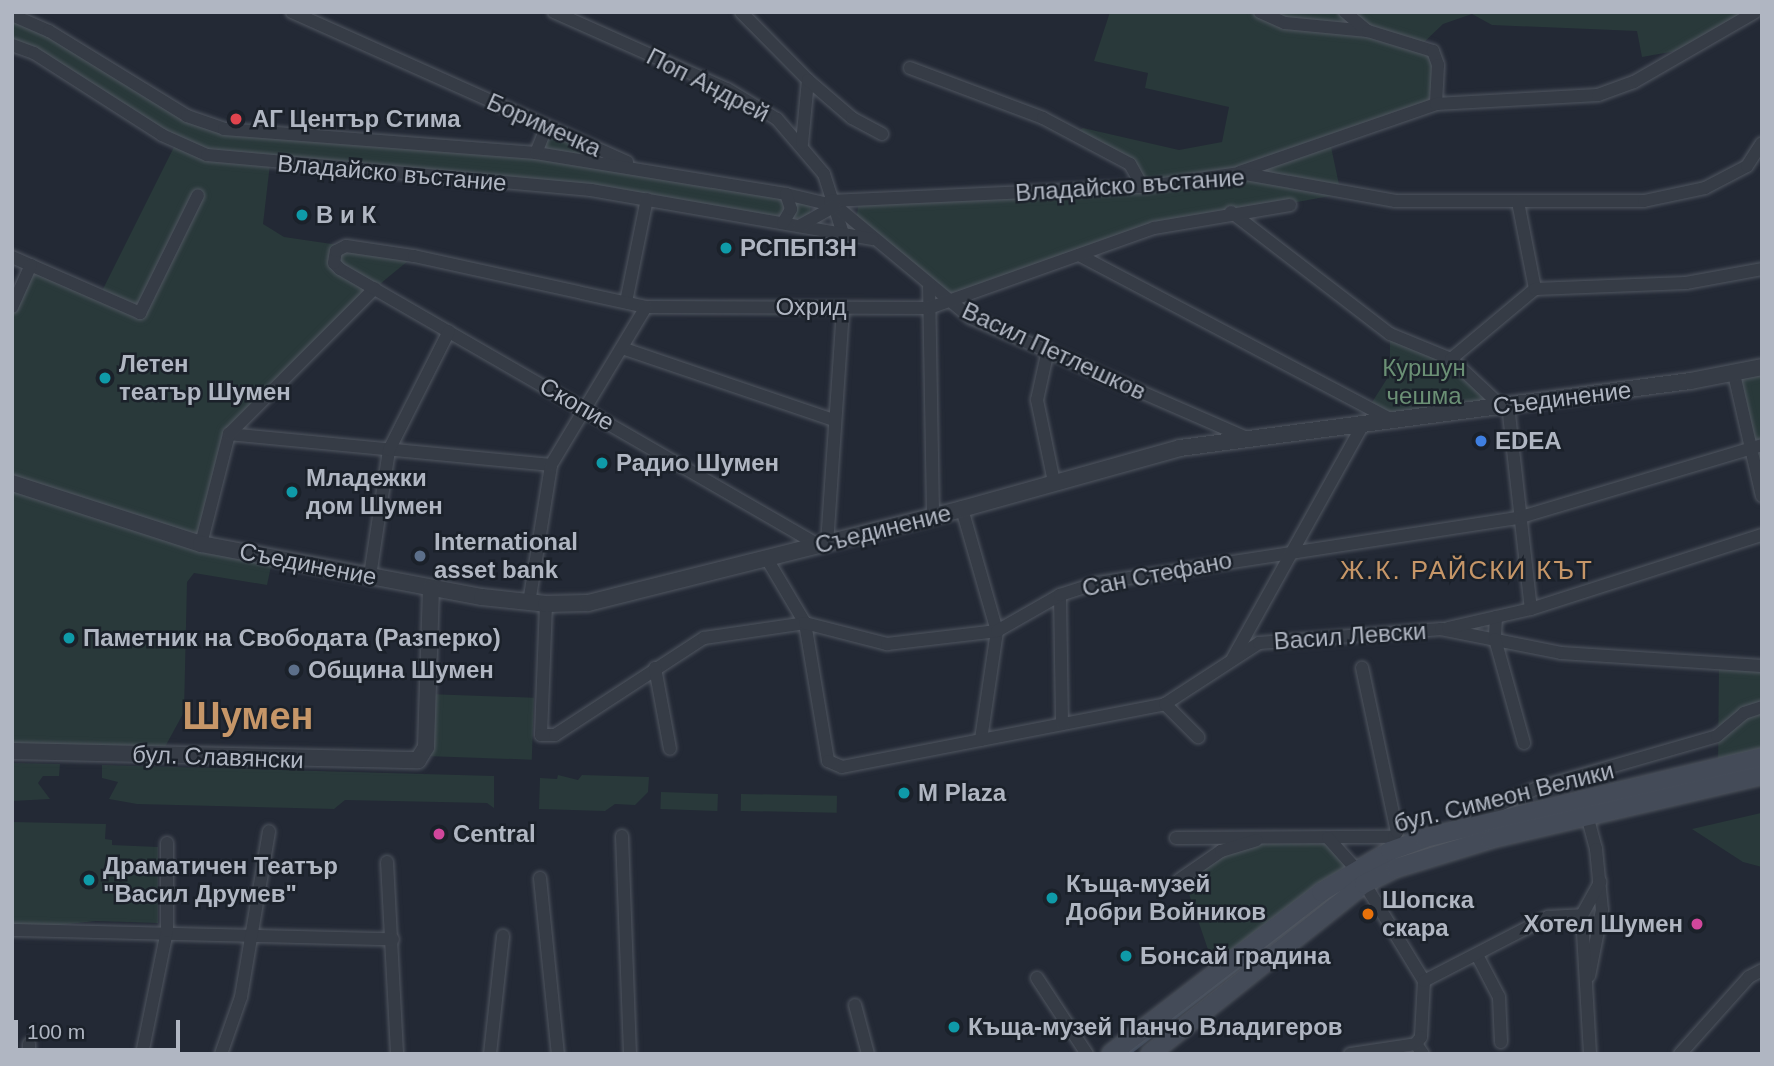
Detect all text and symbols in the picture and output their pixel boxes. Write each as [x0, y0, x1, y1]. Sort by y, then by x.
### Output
street label: Поп Андрей [642, 42, 774, 128]
street label: Боримечка [483, 87, 605, 163]
place label: АГ Център Стима [252, 105, 460, 133]
marker: АГ Център Стима [226, 109, 246, 129]
street label: Владайско въстание [276, 149, 508, 197]
street label: Владайско въстание [1014, 163, 1246, 207]
place label: В и К [316, 201, 376, 229]
marker: В и К [294, 207, 310, 223]
place label: РСПБПЗН [740, 234, 857, 262]
marker: РСПБПЗН [718, 240, 734, 256]
street label: Охрид [775, 293, 847, 321]
street label: Васил Петлешков [958, 296, 1150, 406]
place label: Летен театър Шумен [119, 350, 291, 406]
park label: Куршун чешма [1382, 354, 1466, 410]
marker: Летен театър Шумен [97, 370, 113, 386]
street label: Скопие [535, 371, 619, 437]
street label: Съединение [1491, 375, 1633, 421]
place label: EDEA [1495, 427, 1562, 455]
marker: EDEA [1473, 433, 1489, 449]
place label: Радио Шумен [616, 449, 779, 477]
marker: Радио Шумен [594, 455, 610, 471]
place label: Младежки дом Шумен [306, 464, 443, 520]
marker: Младежки дом Шумен [284, 484, 300, 500]
street label: Съединение [812, 498, 954, 560]
place label: International asset bank [434, 528, 578, 584]
street label: Съединение [237, 537, 379, 591]
street label: Сан Стефано [1080, 545, 1234, 603]
marker: International asset bank [412, 548, 428, 564]
district label: Ж.К. РАЙСКИ КЪТ [1342, 555, 1592, 587]
street label: Васил Левски [1273, 616, 1427, 656]
place label: Паметник на Свободата (Разперко) [83, 624, 501, 652]
marker: Паметник на Свободата (Разперко) [61, 630, 77, 646]
place label: Община Шумен [308, 656, 494, 684]
marker: Община Шумен [286, 662, 302, 678]
district label: Шумен [182, 694, 314, 740]
street label: бул. Славянски [132, 740, 304, 774]
street label: бул. Симеон Велики [1391, 756, 1617, 838]
place label: M Plaza [918, 779, 1006, 807]
marker: M Plaza [896, 785, 912, 801]
place label: Central [453, 820, 536, 848]
marker: Central [431, 826, 447, 842]
place label: Драматичен Театър "Васил Друмев" [103, 852, 338, 908]
place label: Къща-музей Добри Войников [1066, 870, 1266, 926]
marker: Драматичен Театър "Васил Друмев" [81, 872, 97, 888]
place label: Шопска скара [1382, 886, 1474, 942]
marker: Къща-музей Добри Войников [1044, 890, 1060, 906]
marker: Шопска скара [1360, 906, 1376, 922]
place label: Хотел Шумен [1523, 910, 1683, 938]
marker: Хотел Шумен [1689, 916, 1705, 932]
place label: Бонсай градина [1140, 942, 1331, 970]
marker: Бонсай градина [1118, 948, 1134, 964]
scale bar [18, 1006, 184, 1050]
place label: Къща-музей Панчо Владигеров [968, 1013, 1343, 1041]
marker: Къща-музей Панчо Владигеров [946, 1019, 962, 1035]
text: 100 m [27, 1020, 85, 1043]

